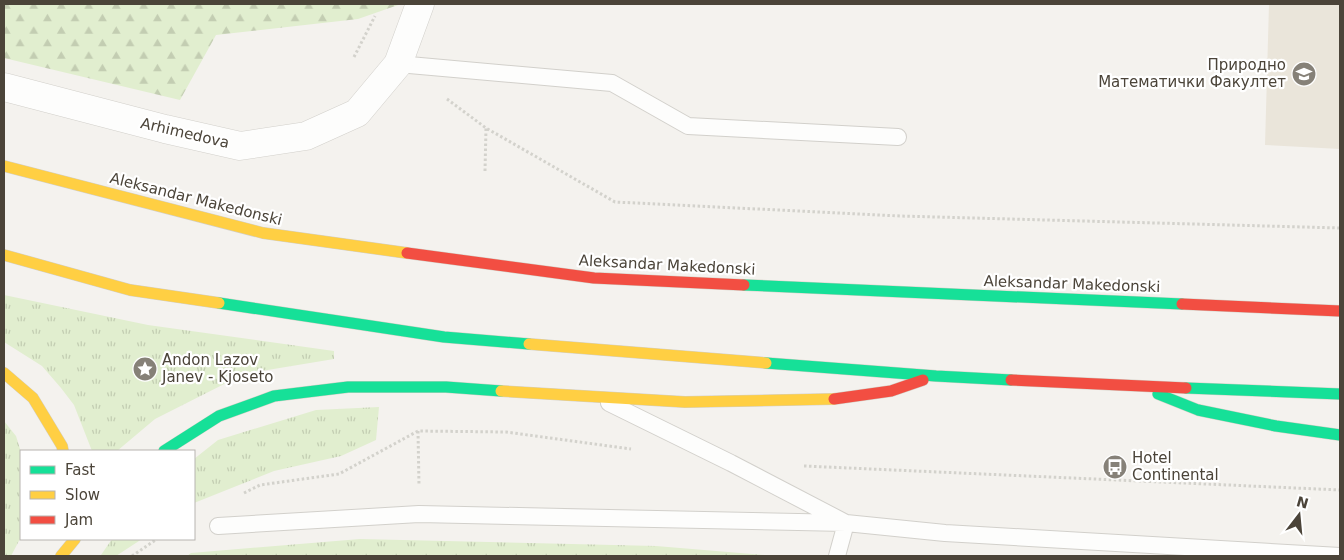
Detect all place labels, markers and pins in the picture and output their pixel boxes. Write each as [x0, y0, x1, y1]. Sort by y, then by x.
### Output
place label: Природно Математички Факултет [1098, 56, 1286, 91]
school or university icon: Природно Математички Факултет [1291, 61, 1317, 87]
place label: Andon Lazov Janev - Kjoseto [161, 351, 273, 386]
place icon: Andon Lazov Janev - Kjoseto [132, 356, 158, 382]
place label: Hotel Continental [1132, 449, 1219, 484]
bus stop icon: Hotel Continental [1102, 454, 1128, 480]

